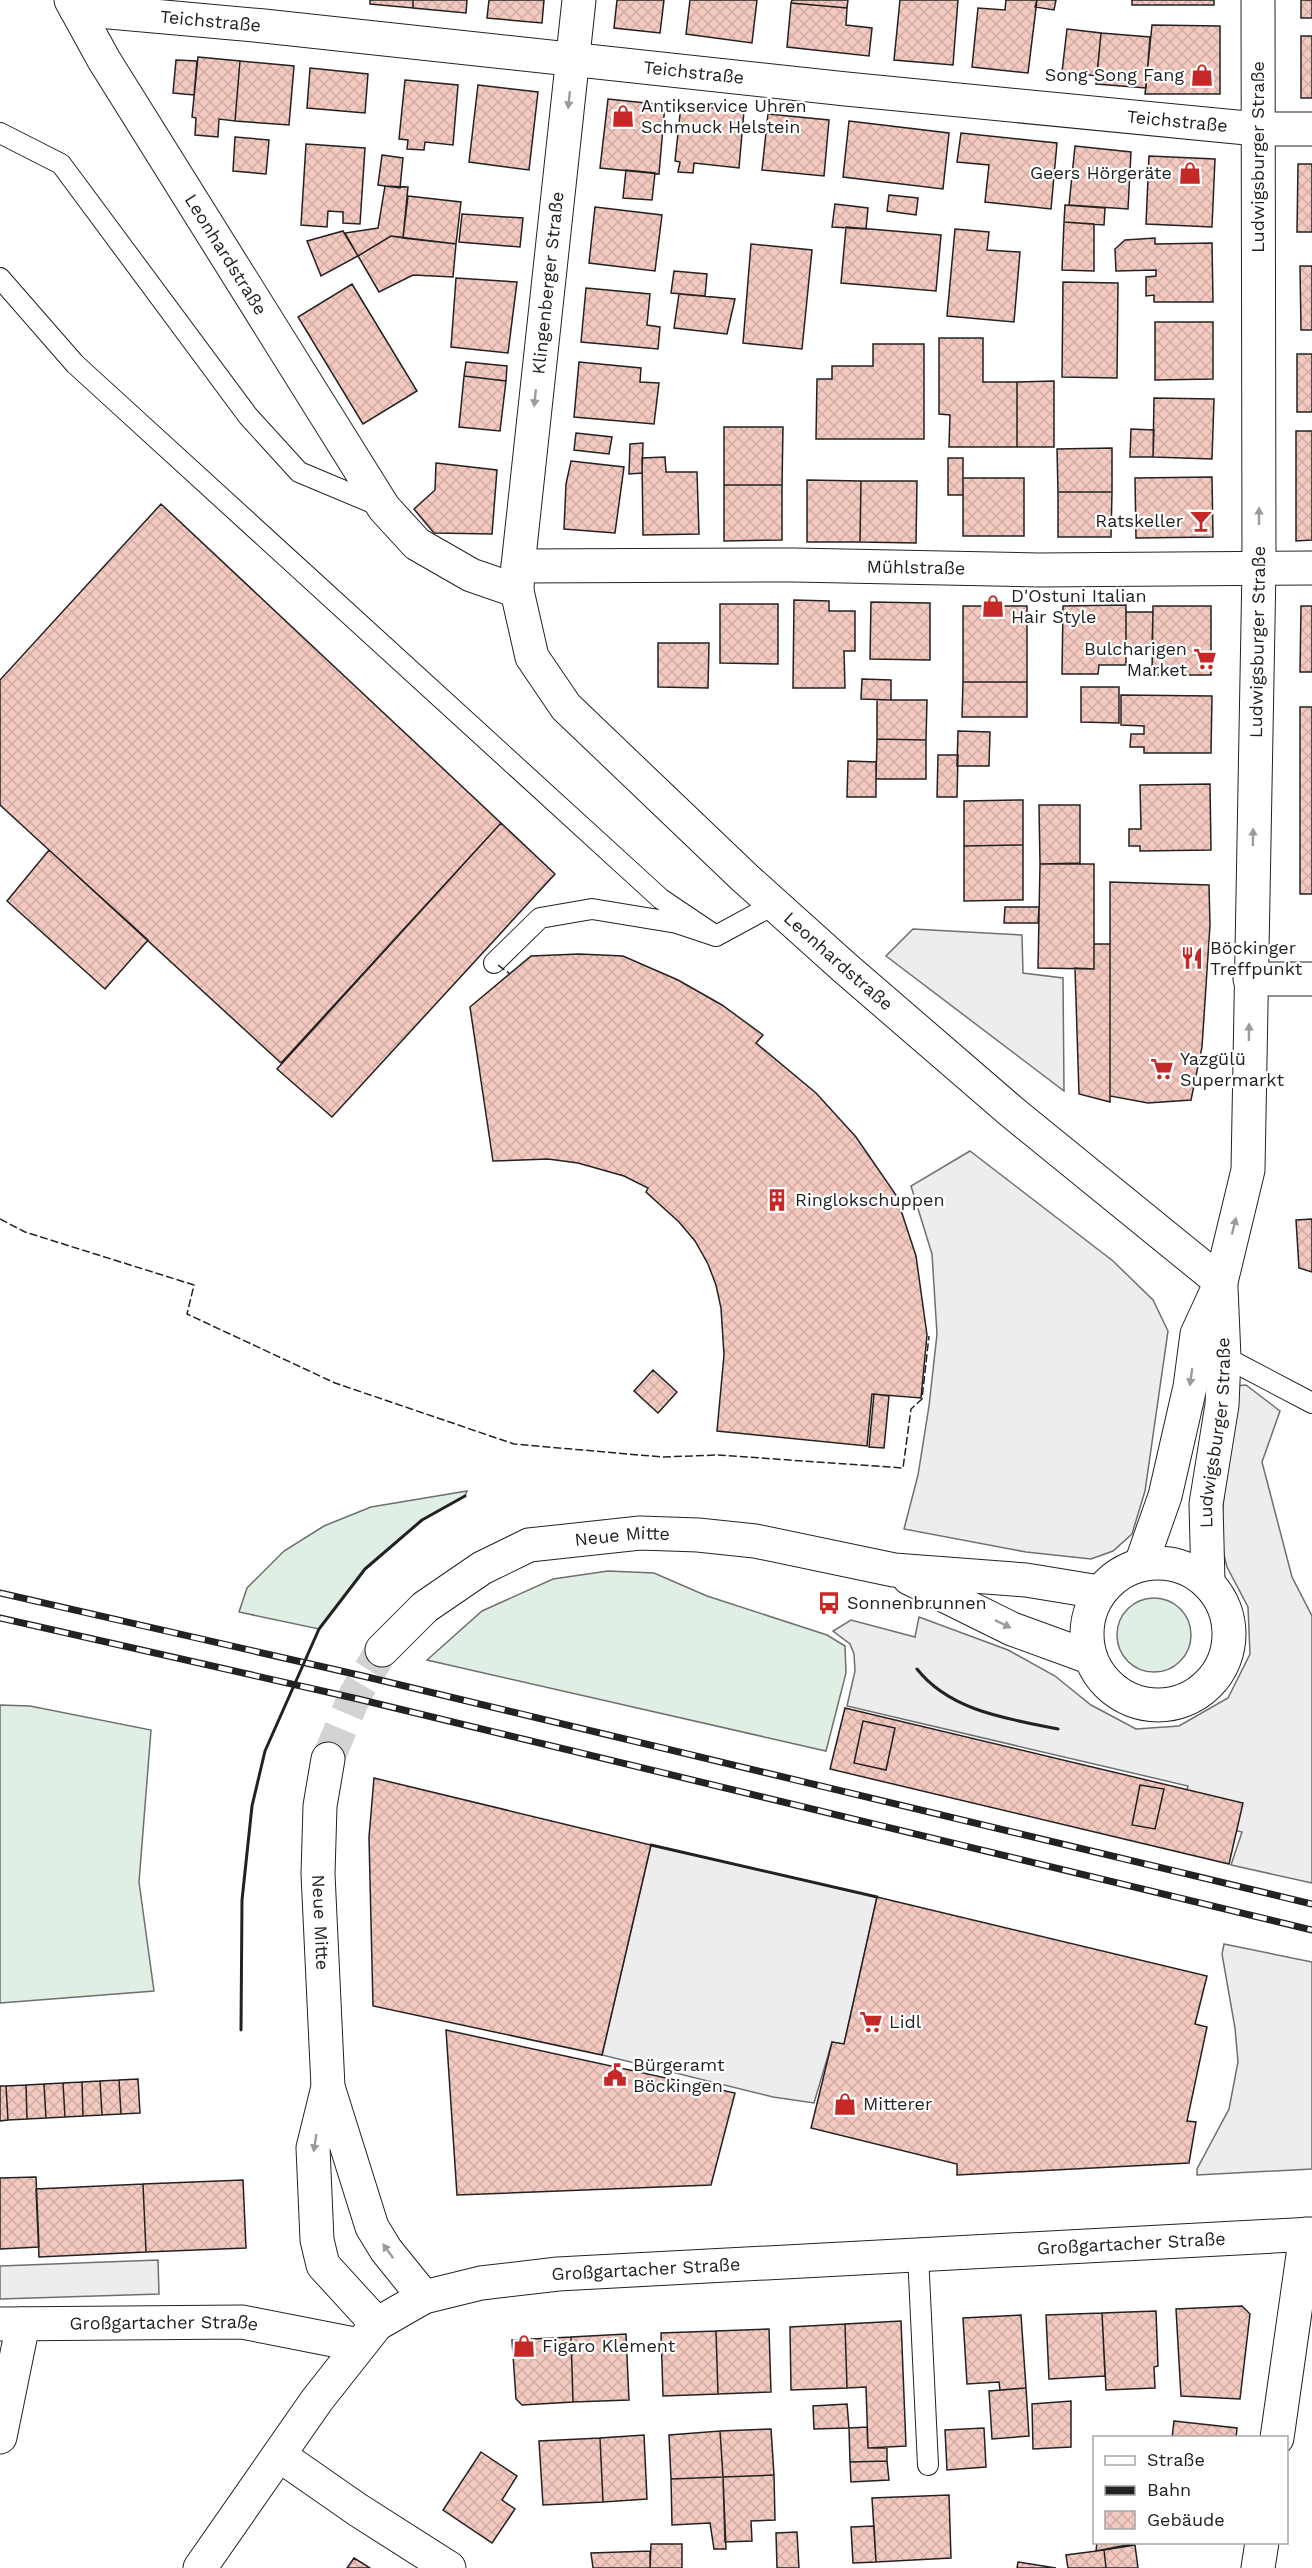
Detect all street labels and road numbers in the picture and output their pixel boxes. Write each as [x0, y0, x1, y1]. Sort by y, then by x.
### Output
street label: Teichstraße [159, 6, 262, 36]
street label: Teichstraße [642, 56, 745, 88]
street label: Ludwigsburger Straße [1247, 61, 1268, 253]
street label: Teichstraße [1126, 105, 1229, 136]
street label: Leonhardstraße [180, 190, 272, 319]
street label: Klingenberger Straße [527, 190, 568, 375]
street label: Ludwigsburger Straße [1245, 546, 1269, 738]
street label: Mühlstraße [866, 555, 966, 579]
street label: Leonhardstraße [780, 907, 897, 1014]
street label: Ludwigsburger Straße [1195, 1337, 1234, 1528]
street label: Neue Mitte [574, 1522, 670, 1550]
street label: Neue Mitte [308, 1874, 333, 1970]
street label: Großgartacher Straße [1036, 2228, 1226, 2259]
street label: Großgartacher Straße [551, 2253, 741, 2284]
street label: Großgartacher Straße [69, 2310, 260, 2335]

